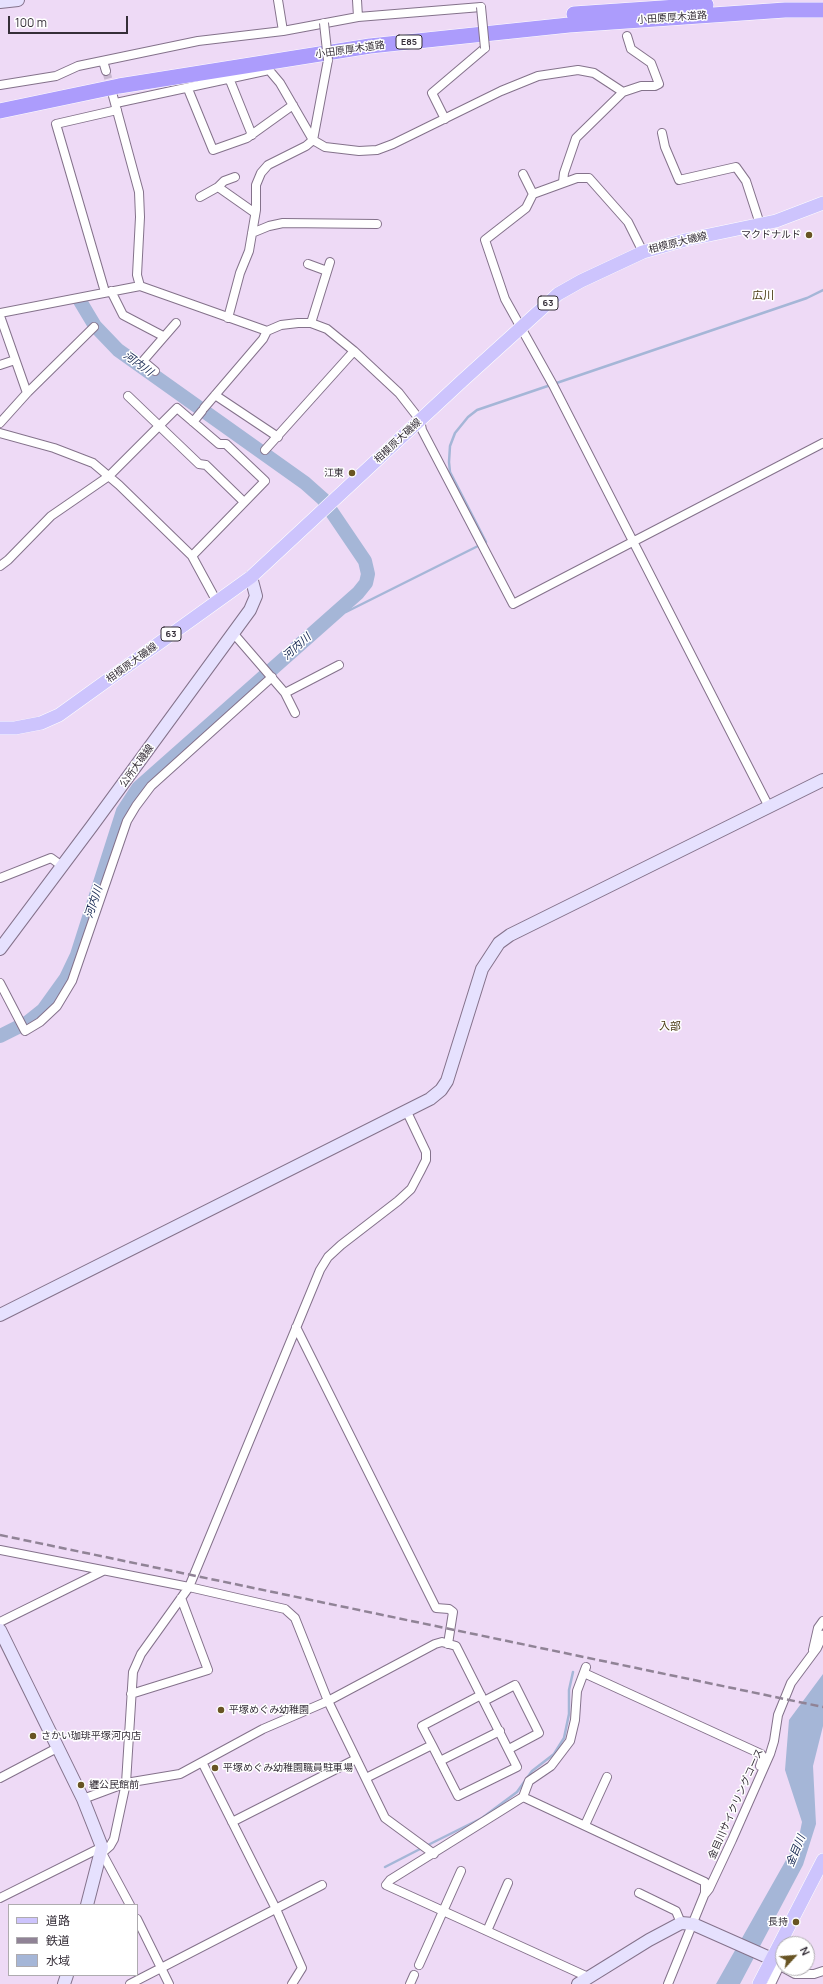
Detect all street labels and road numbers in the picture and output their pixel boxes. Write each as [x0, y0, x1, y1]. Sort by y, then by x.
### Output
street label: 小田原厚木道路 [637, 10, 707, 26]
road number: E85 [396, 35, 422, 49]
street label: 小田原厚木道路 [315, 39, 385, 61]
street label: 相模原大磯線 [647, 230, 709, 256]
road number: 63 [538, 296, 558, 310]
street label: 相模原大磯線 [372, 416, 424, 466]
road number: 63 [161, 627, 181, 641]
street label: 相模原大磯線 [104, 641, 160, 685]
street label: 公所大磯線 [117, 742, 157, 790]
street label: 金目川サイクリングコース [706, 1747, 766, 1861]

